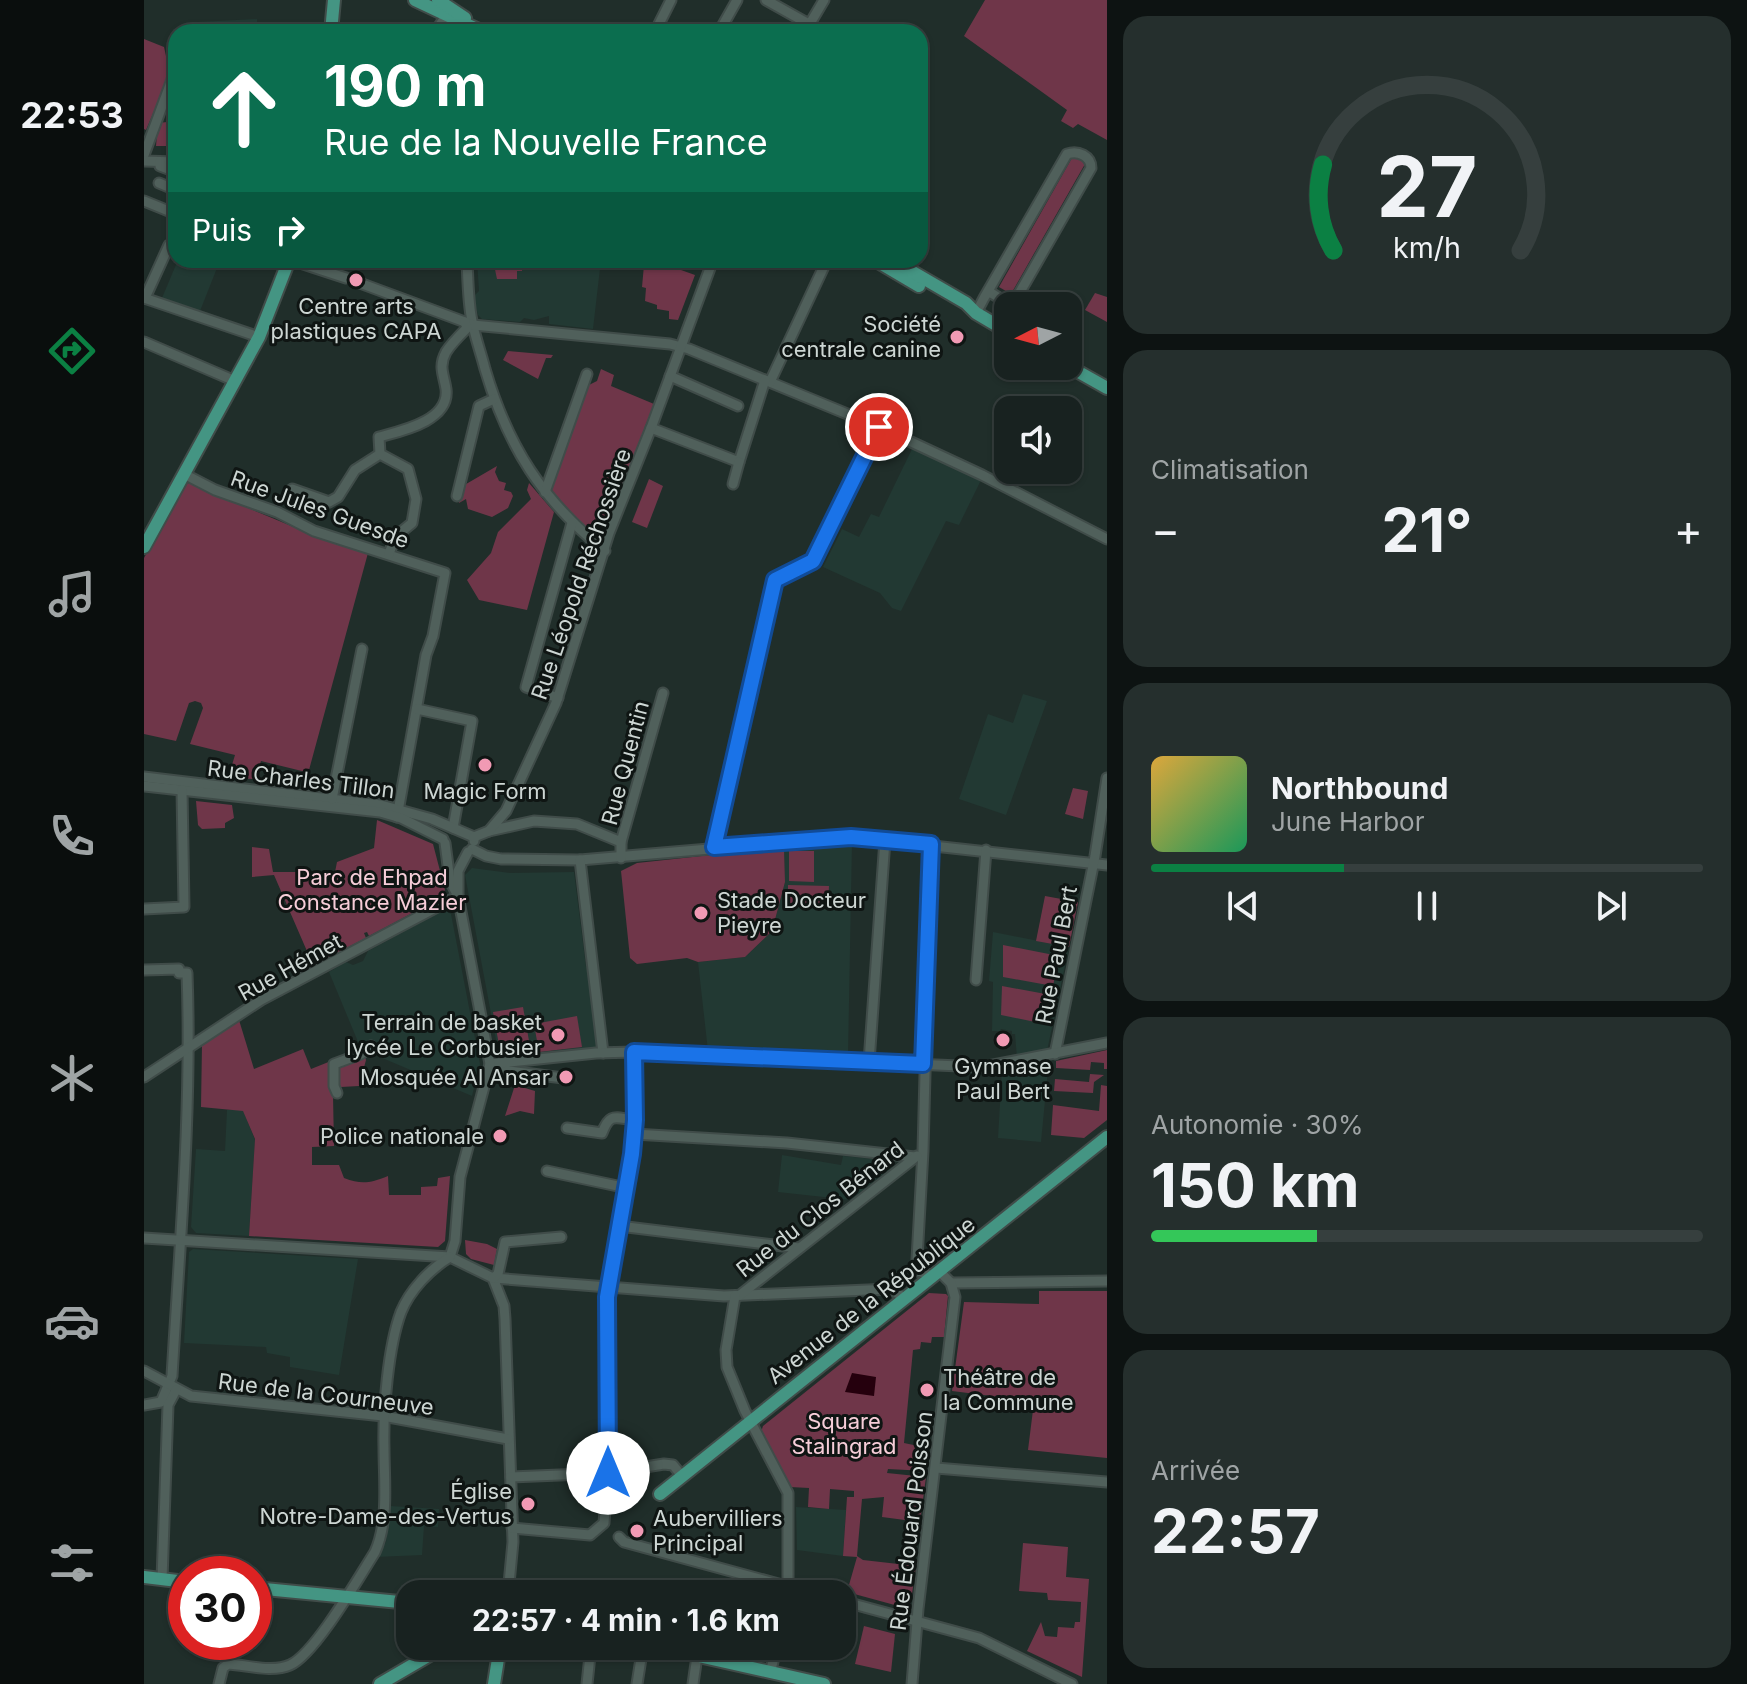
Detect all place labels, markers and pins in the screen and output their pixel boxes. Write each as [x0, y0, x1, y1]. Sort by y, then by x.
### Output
marker: Centre arts plastiques CAPA [347, 271, 365, 289]
place label: Centre arts plastiques CAPA [271, 293, 441, 344]
place label: Société centrale canine [781, 311, 941, 362]
marker: Société centrale canine [948, 328, 966, 346]
pin [845, 393, 913, 461]
marker: Magic Form [476, 756, 494, 774]
place label: Magic Form [423, 778, 547, 804]
place label: Stade Docteur Pieyre [717, 887, 866, 938]
marker: Stade Docteur Pieyre [692, 904, 710, 922]
place label: Terrain de basket lycée Le Corbusier [346, 1009, 542, 1060]
marker: Terrain de basket lycée Le Corbusier [549, 1026, 567, 1044]
marker: Gymnase Paul Bert [994, 1031, 1012, 1049]
place label: Gymnase Paul Bert [954, 1053, 1052, 1104]
place label: Mosquée Al Ansar [360, 1064, 550, 1090]
marker: Mosquée Al Ansar [557, 1068, 575, 1086]
place label: Police nationale [320, 1123, 484, 1149]
marker: Police nationale [491, 1127, 509, 1145]
place label: Théâtre de la Commune [943, 1364, 1074, 1415]
marker: Théâtre de la Commune [918, 1381, 936, 1399]
place label: Église Notre-Dame-des-Vertus [259, 1478, 512, 1529]
marker: Église Notre-Dame-des-Vertus [519, 1495, 537, 1513]
place label: Aubervilliers Principal [653, 1505, 783, 1556]
marker: Aubervilliers Principal [628, 1522, 646, 1540]

